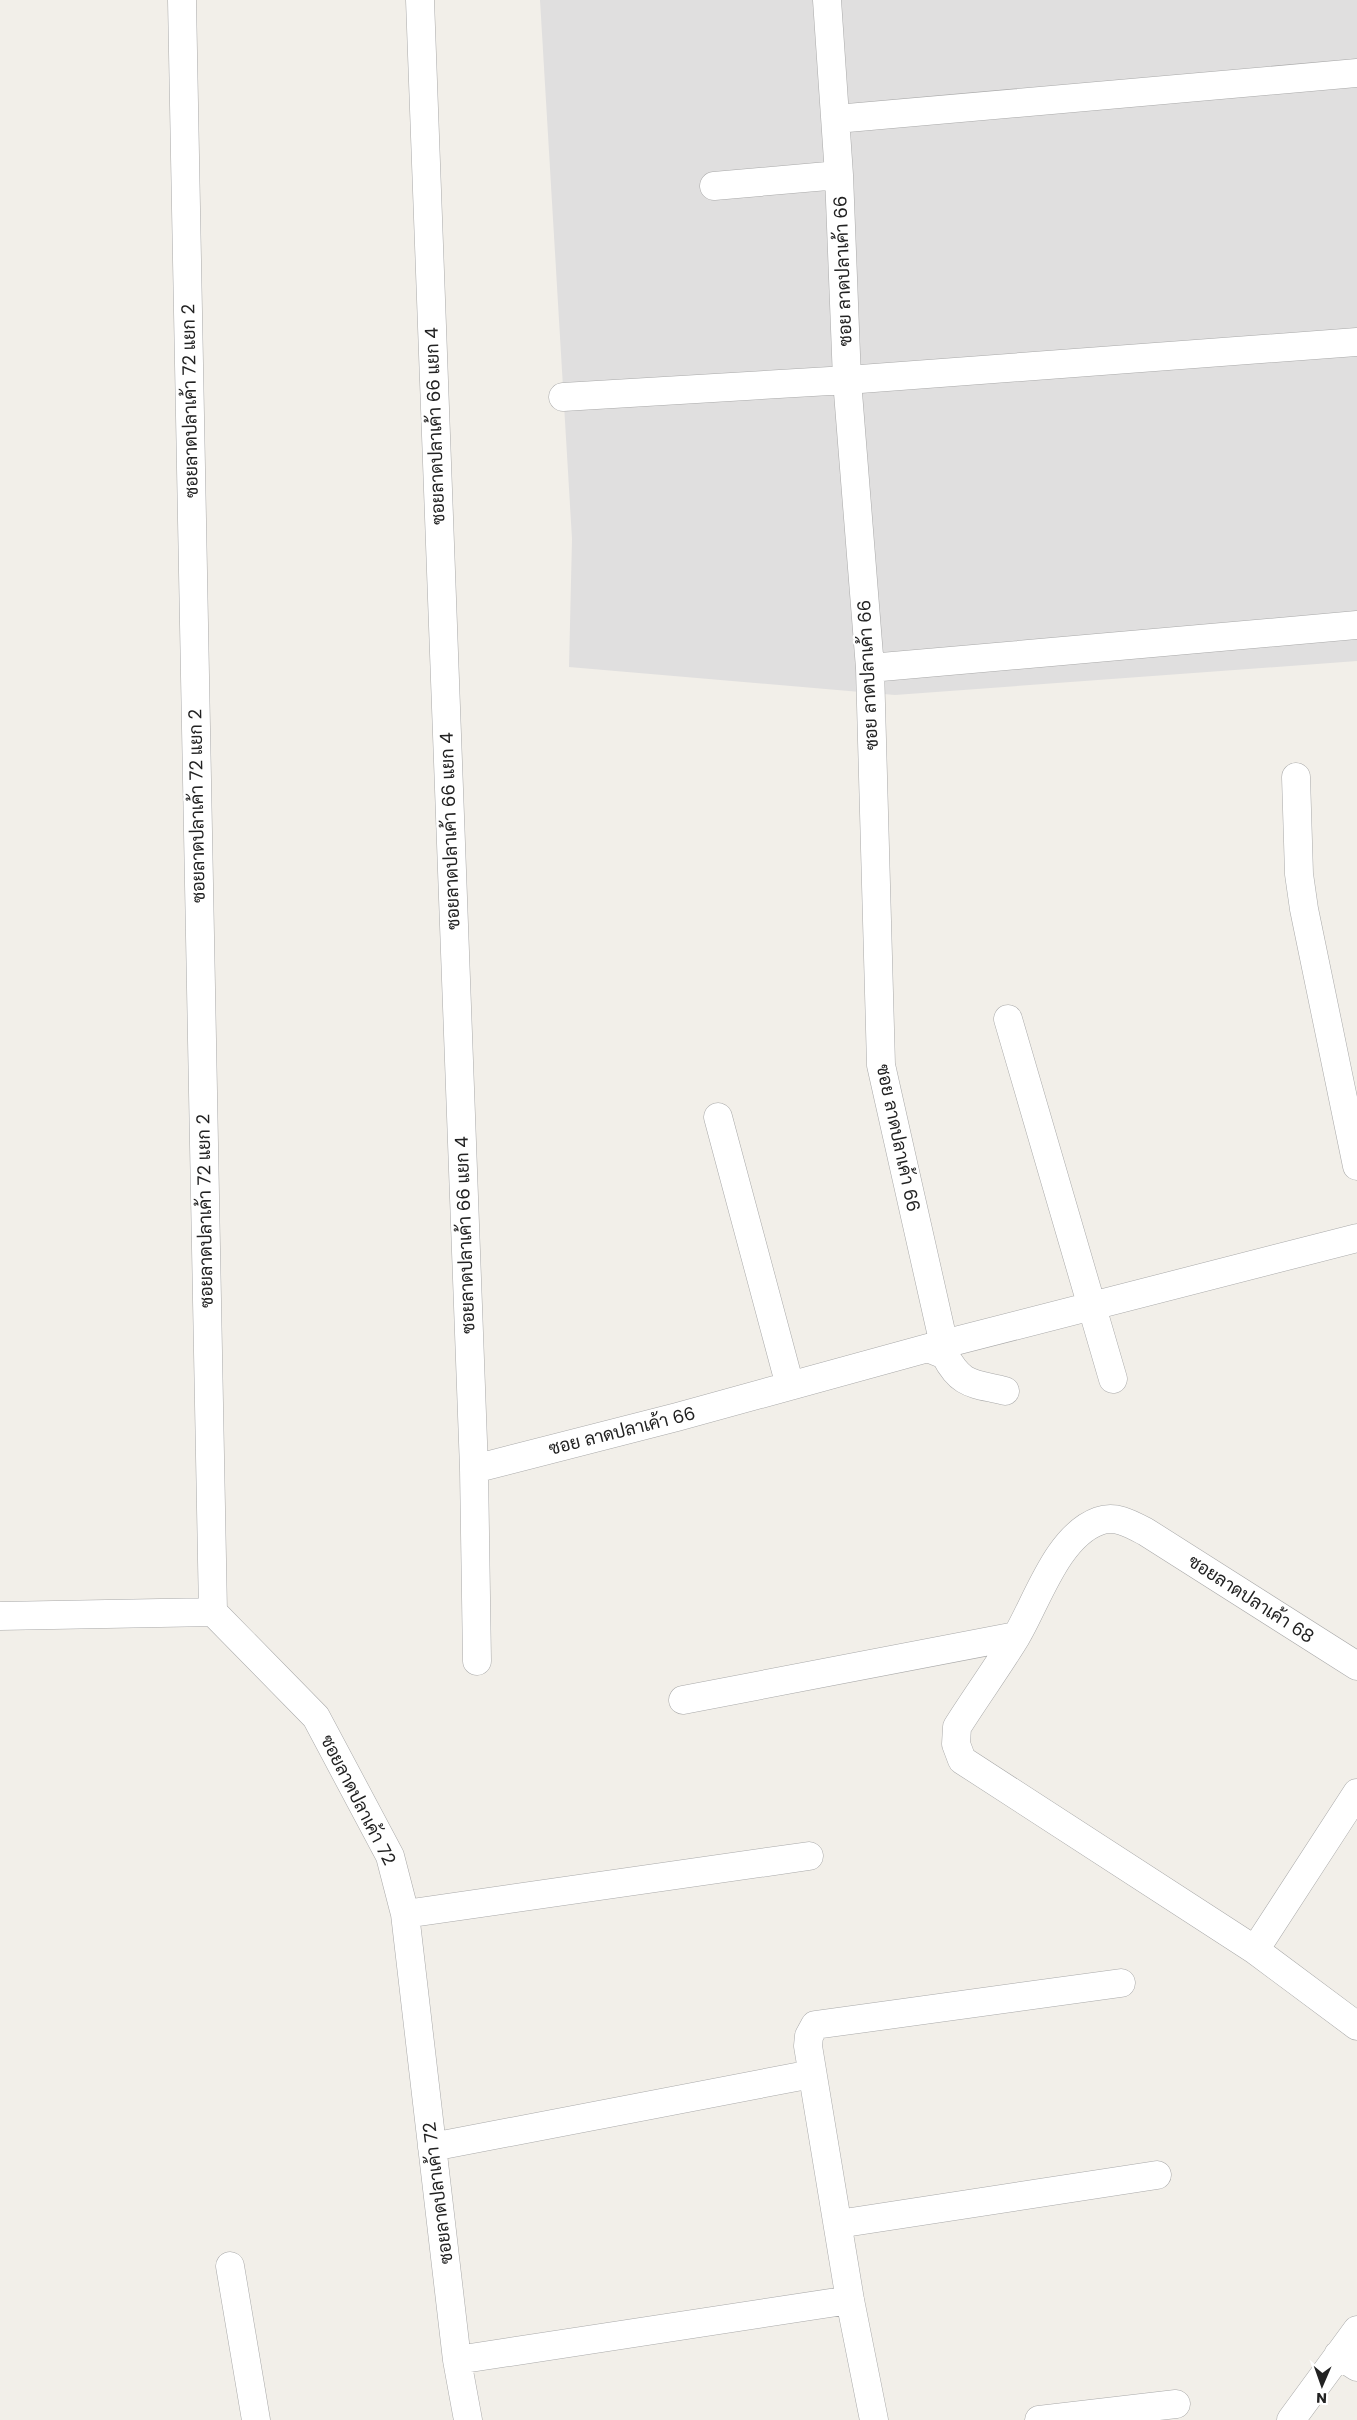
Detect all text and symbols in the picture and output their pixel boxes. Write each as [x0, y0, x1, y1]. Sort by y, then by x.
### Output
street label: ซอย ลาดปลาเค้า 66 [827, 195, 858, 347]
street label: ซอยลาดปลาเค้า 72 แยก 2 [175, 304, 204, 498]
street label: ซอยลาดปลาเค้า 66 แยก 4 [419, 327, 450, 525]
street label: ซอย ลาดปลาเค้า 66 [851, 599, 884, 751]
street label: ซอยลาดปลาเค้า 72 แยก 2 [182, 709, 211, 903]
street label: ซอยลาดปลาเค้า 66 แยก 4 [434, 732, 465, 930]
street label: ซอย ลาดปลาเค้า 66 [871, 1062, 926, 1214]
street label: ซอยลาดปลาเค้า 72 แยก 2 [190, 1114, 219, 1308]
street label: ซอยลาดปลาเค้า 66 แยก 4 [449, 1136, 480, 1334]
street label: ซอย ลาดปลาเค้า 66 [546, 1400, 698, 1461]
street label: ซอยลาดปลาเค้า 68 [1183, 1548, 1319, 1649]
street label: ซอยลาดปลาเค้า 72 [315, 1730, 402, 1869]
street label: ซอยลาดปลาเค้า 72 [416, 2121, 459, 2265]
north arrow [1297, 2360, 1347, 2410]
text: N [1316, 2388, 1327, 2408]

